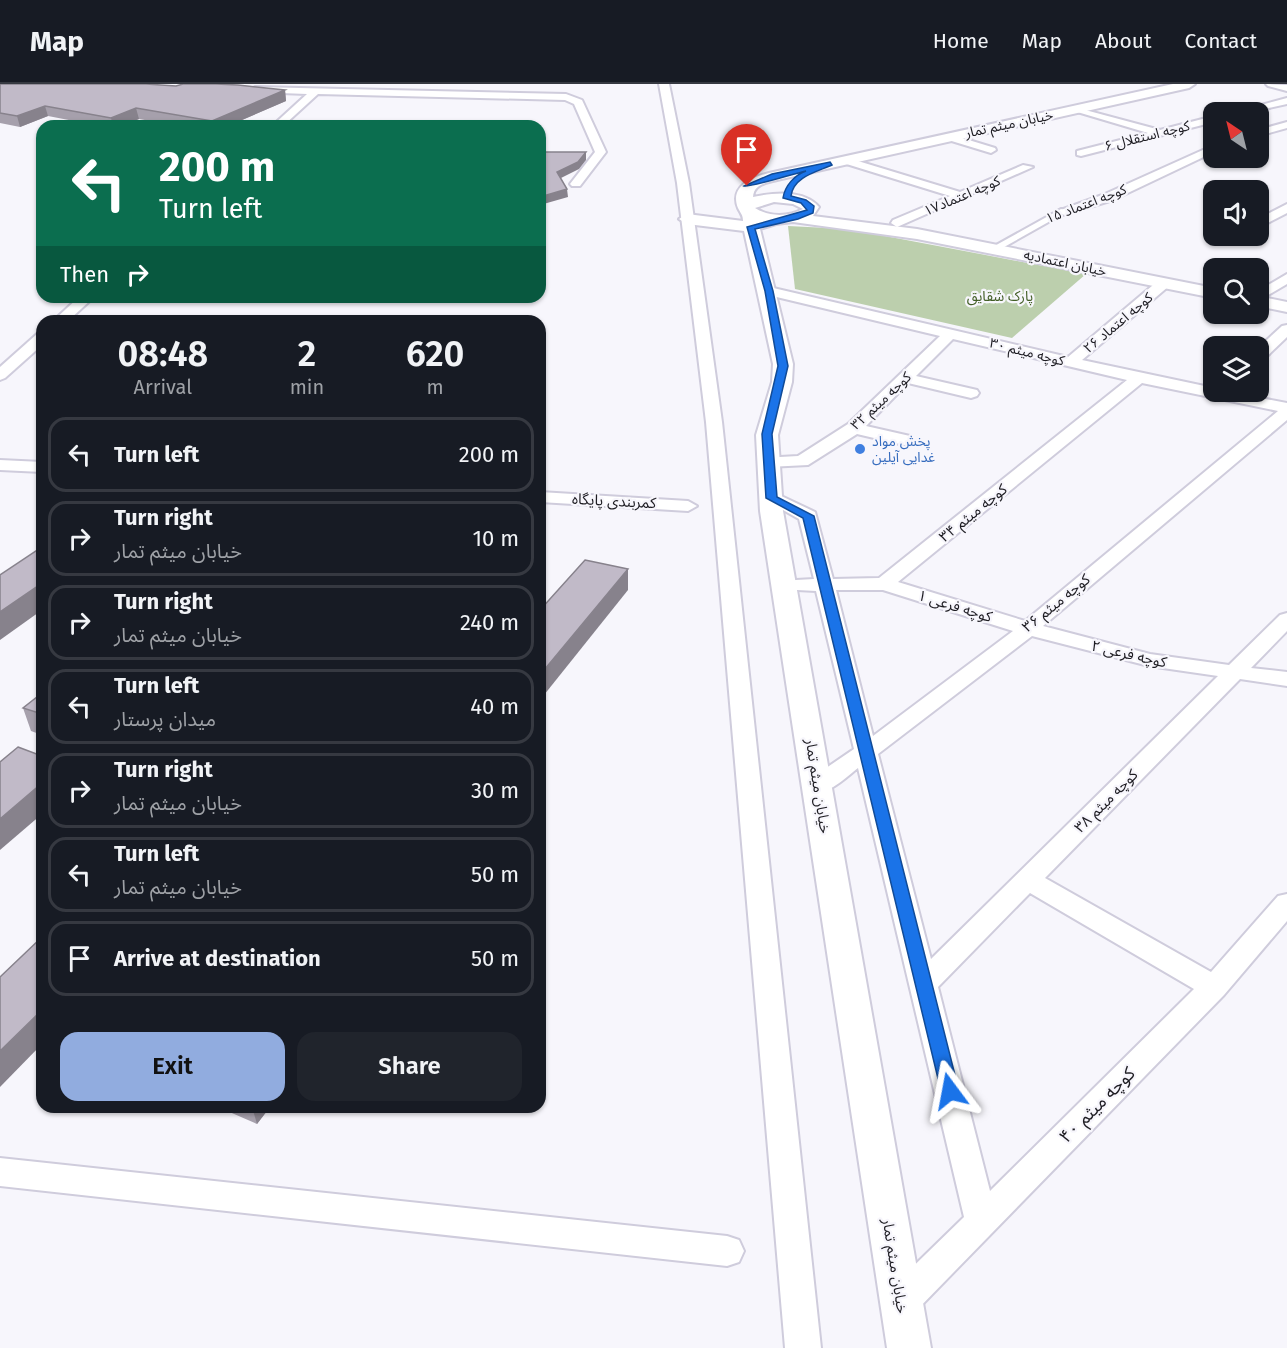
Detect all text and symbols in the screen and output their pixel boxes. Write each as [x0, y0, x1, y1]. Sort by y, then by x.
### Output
text: Map [30, 25, 84, 58]
text: Home [933, 28, 989, 54]
text: Map [1022, 28, 1062, 54]
text: About [1095, 28, 1152, 54]
text: Contact [1185, 28, 1257, 54]
north arrow [1203, 102, 1269, 168]
map controls [1203, 102, 1269, 402]
street label: خیابان میثم تمار [962, 106, 1055, 144]
street label: کوچه استقلال ۶ [1103, 117, 1192, 156]
pin [721, 124, 772, 186]
icon: arrive [730, 133, 763, 166]
text: 200 m [159, 142, 275, 192]
icon: left [60, 144, 138, 222]
street label: کوچه اعتماد۱۷ [921, 172, 1004, 221]
button: sound [1203, 180, 1269, 246]
street label: کوچه اعتماد ۱۵ [1043, 181, 1129, 228]
text: Turn left [159, 193, 262, 225]
street label: خیابان اعتمادیه [1022, 246, 1108, 280]
icon: right [121, 258, 154, 291]
button: search [1203, 258, 1269, 324]
text: Then [60, 261, 109, 288]
park label: پارک شقایق [967, 288, 1033, 306]
street label: کوچه اعتماد ۲۶ [1080, 289, 1157, 358]
text: 08:48 [117, 332, 208, 376]
text: 2 [298, 332, 316, 376]
text: 620 [406, 332, 464, 376]
street label: کوچه میثم ۳۰ [987, 334, 1066, 372]
button: layers [1203, 336, 1269, 402]
street label: کوچه میثم ۳۲ [847, 369, 916, 435]
text: Arrival [134, 375, 192, 399]
text: min [290, 375, 324, 399]
text: m [426, 375, 444, 399]
place label: پخش مواد غدایی آیلین [872, 433, 935, 466]
icon: left [63, 438, 96, 471]
text: Turn left [114, 441, 199, 468]
text: 200 m [459, 441, 519, 468]
marker: پخش مواد غدایی آیلین [853, 442, 867, 456]
street label: کوچه میثم ۳۴ [935, 480, 1012, 547]
street label: کمربندی پایگاه [571, 490, 657, 513]
text: Turn right [114, 504, 213, 531]
icon: right [63, 522, 96, 555]
text: 10 m [473, 525, 519, 552]
text: خیابان میثم تمار [114, 539, 242, 563]
street label: کوچه میثم ۳۶ [1018, 570, 1095, 637]
street label: کوچه فرعی ۱ [915, 586, 995, 627]
text: Turn right [114, 588, 213, 615]
icon: right [63, 606, 96, 639]
text: 240 m [460, 609, 519, 636]
text: خیابان میثم تمار [114, 623, 242, 647]
street label: کوچه فرعی ۲ [1089, 637, 1169, 673]
text: Turn left [114, 672, 199, 699]
icon: left [63, 690, 96, 723]
text: 40 m [470, 693, 519, 720]
text: میدان پرستار [114, 707, 216, 731]
street label: خیابان میثم تمار [799, 736, 834, 835]
text: Turn right [114, 756, 213, 783]
street label: کوچه میثم ۳۸ [1071, 765, 1143, 838]
icon: right [63, 774, 96, 807]
text: 30 m [471, 777, 519, 804]
text: خیابان میثم تمار [114, 791, 242, 815]
text: Turn left [114, 840, 199, 867]
icon: left [63, 858, 96, 891]
text: 50 m [471, 861, 519, 888]
text: خیابان میثم تمار [114, 875, 242, 899]
icon: arrive [63, 942, 96, 975]
text: Arrive at destination [114, 945, 321, 972]
text: 50 m [471, 945, 519, 972]
button: Exit [60, 1032, 285, 1101]
button: Share [297, 1032, 522, 1101]
position arrow [918, 1059, 982, 1123]
street label: کوچه میثم ۴۰ [1054, 1062, 1141, 1149]
street label: خیابان میثم تمار [876, 1216, 911, 1315]

